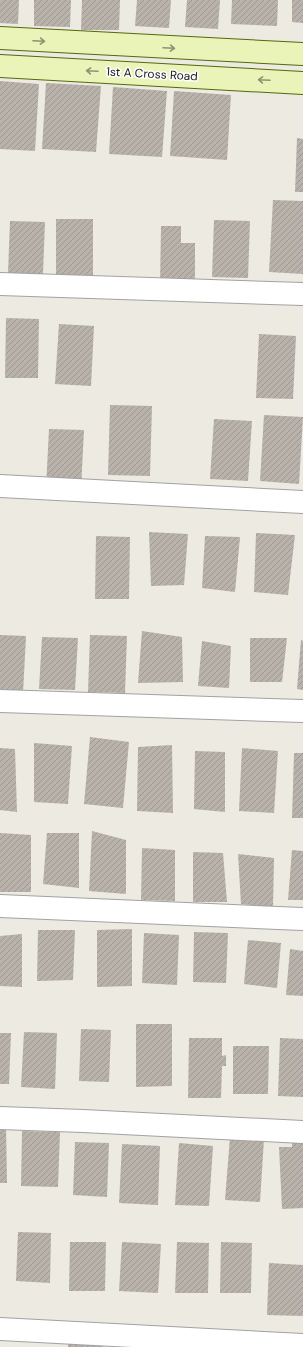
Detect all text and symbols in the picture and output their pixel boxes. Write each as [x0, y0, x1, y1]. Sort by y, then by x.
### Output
one-way arrow [32, 37, 45, 45]
one-way arrow [162, 44, 175, 51]
street label: 1st A Cross Road [106, 64, 198, 84]
one-way arrow [86, 67, 99, 75]
one-way arrow [258, 77, 271, 84]

